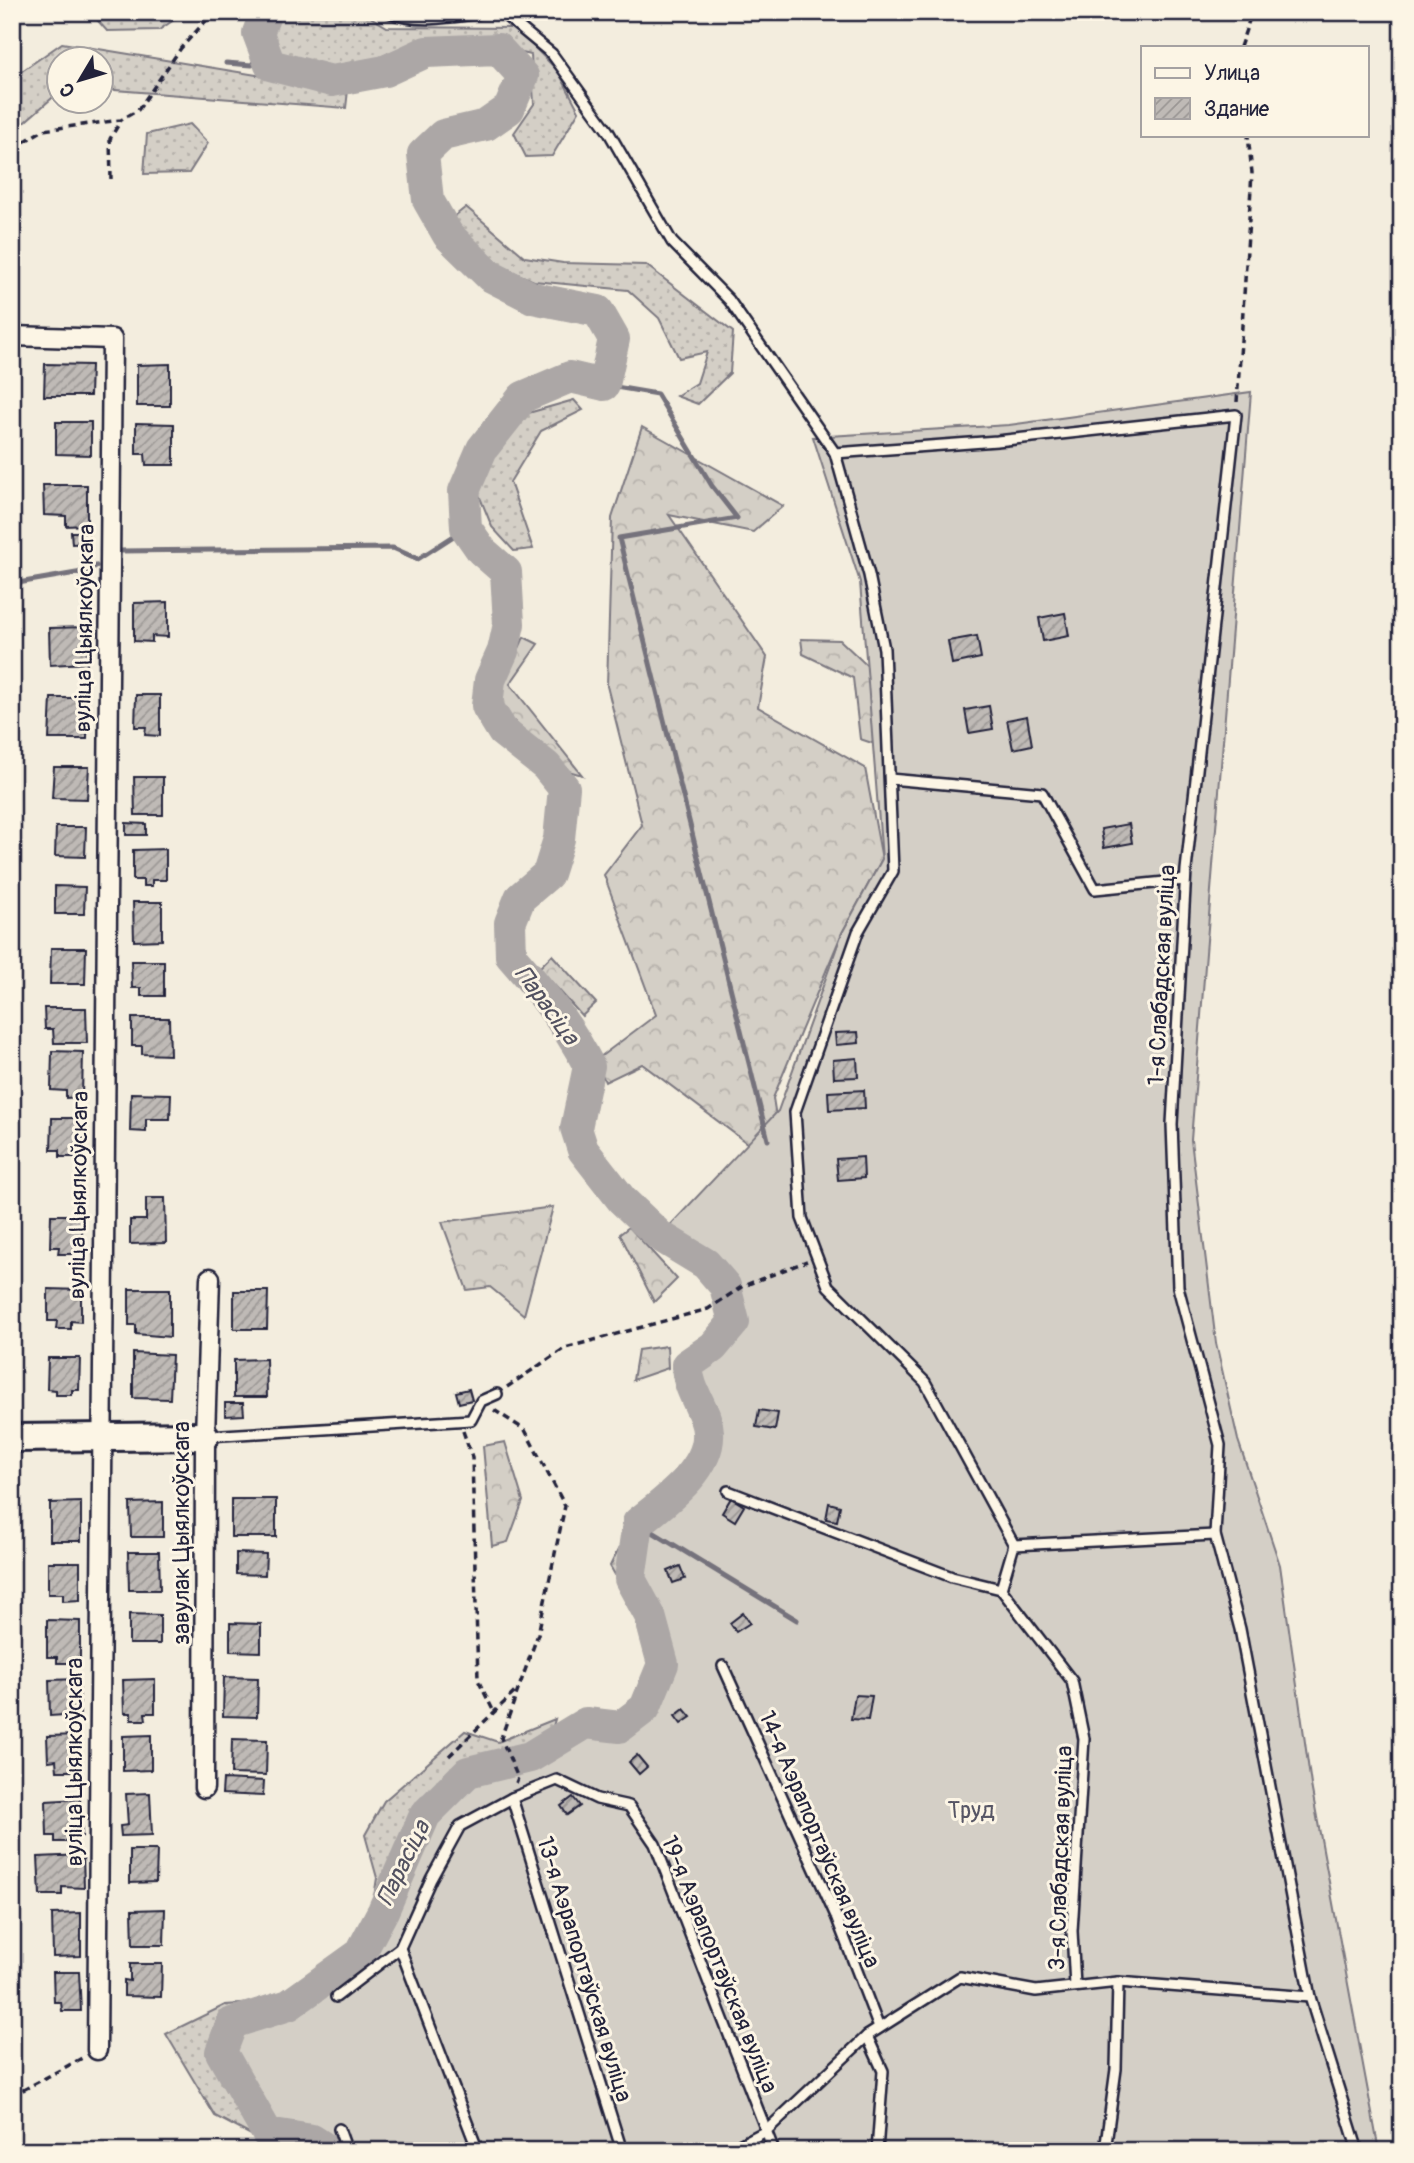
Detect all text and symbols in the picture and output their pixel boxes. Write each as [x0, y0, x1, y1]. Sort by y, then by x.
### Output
north arrow [46, 46, 116, 116]
legend [1141, 46, 1368, 136]
text: Улица [1204, 60, 1260, 87]
text: С [54, 78, 80, 102]
text: Здание [1204, 96, 1270, 123]
street label: вуліца Цыялкоўскага [68, 524, 101, 732]
street label: 1-я Слабадская вуліца [1141, 864, 1182, 1086]
water label: Парасіца [508, 960, 586, 1052]
street label: вуліца Цыялкоўскага [62, 1091, 95, 1299]
street label: завулак Цыялкоўскага [167, 1421, 196, 1645]
street label: вуліца Цыялкоўскага [60, 1658, 89, 1866]
street label: 14-я Аэрапортаўская вуліца [752, 1706, 887, 1972]
street label: 3-я Слабадская вуліца [1042, 1745, 1079, 1971]
park label: Труд [947, 1796, 995, 1825]
water label: Парасіца [371, 1814, 437, 1910]
street label: 19-я Аэрапортаўская вуліца [655, 1831, 784, 2097]
street label: 13-я Аэрапортаўская вуліца [530, 1833, 639, 2105]

